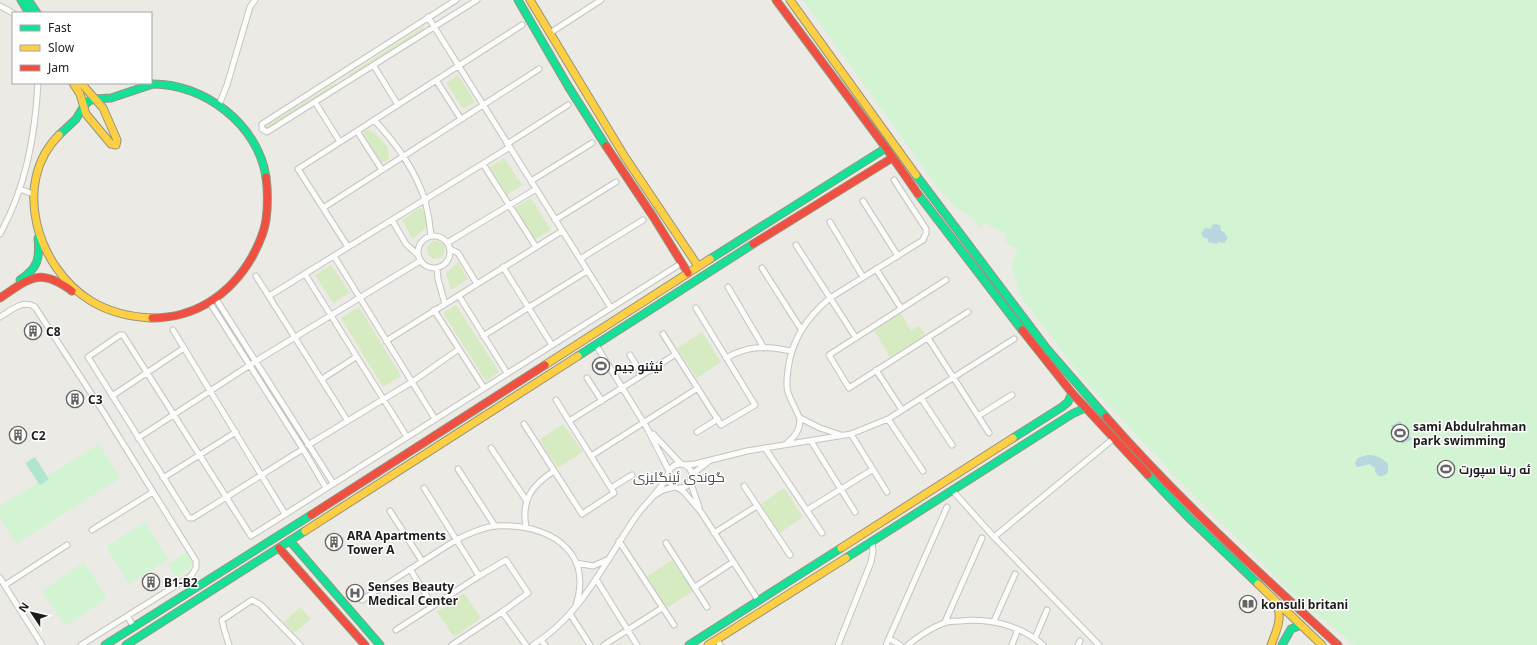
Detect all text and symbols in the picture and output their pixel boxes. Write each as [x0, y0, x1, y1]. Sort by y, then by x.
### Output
legend [12, 12, 152, 84]
text: Fast [48, 19, 72, 36]
text: Slow [48, 39, 75, 56]
text: Jam [47, 59, 69, 76]
building icon: C8 [23, 321, 43, 341]
place label: C8 [46, 323, 61, 340]
sports icon: ئيثنو جيم [591, 356, 611, 376]
place label: ئيثنو جيم [614, 358, 663, 375]
building icon: C3 [65, 389, 85, 409]
place label: C3 [88, 391, 103, 408]
place label: sami Abdulrahman park swimming [1413, 418, 1526, 449]
sports icon: sami Abdulrahman park swimming [1390, 423, 1410, 443]
building icon: C2 [8, 425, 28, 445]
place label: C2 [31, 427, 46, 444]
sports icon: ئه رينا سپورت [1436, 459, 1456, 479]
place label: ئه رينا سپورت [1459, 461, 1531, 479]
district label: گوندی ئینگلیزی [633, 467, 725, 486]
place label: ARA Apartments Tower A [347, 527, 446, 558]
building icon: ARA Apartments Tower A [324, 532, 344, 552]
building icon: B1-B2 [141, 572, 161, 592]
place label: B1-B2 [164, 574, 198, 591]
place label: Senses Beauty Medical Center [368, 578, 459, 609]
hospital icon: Senses Beauty Medical Center [345, 583, 365, 603]
north arrow [12, 593, 52, 633]
library icon: konsuli britani [1238, 594, 1258, 614]
place label: konsuli britani [1261, 596, 1348, 613]
text: N [15, 599, 32, 615]

